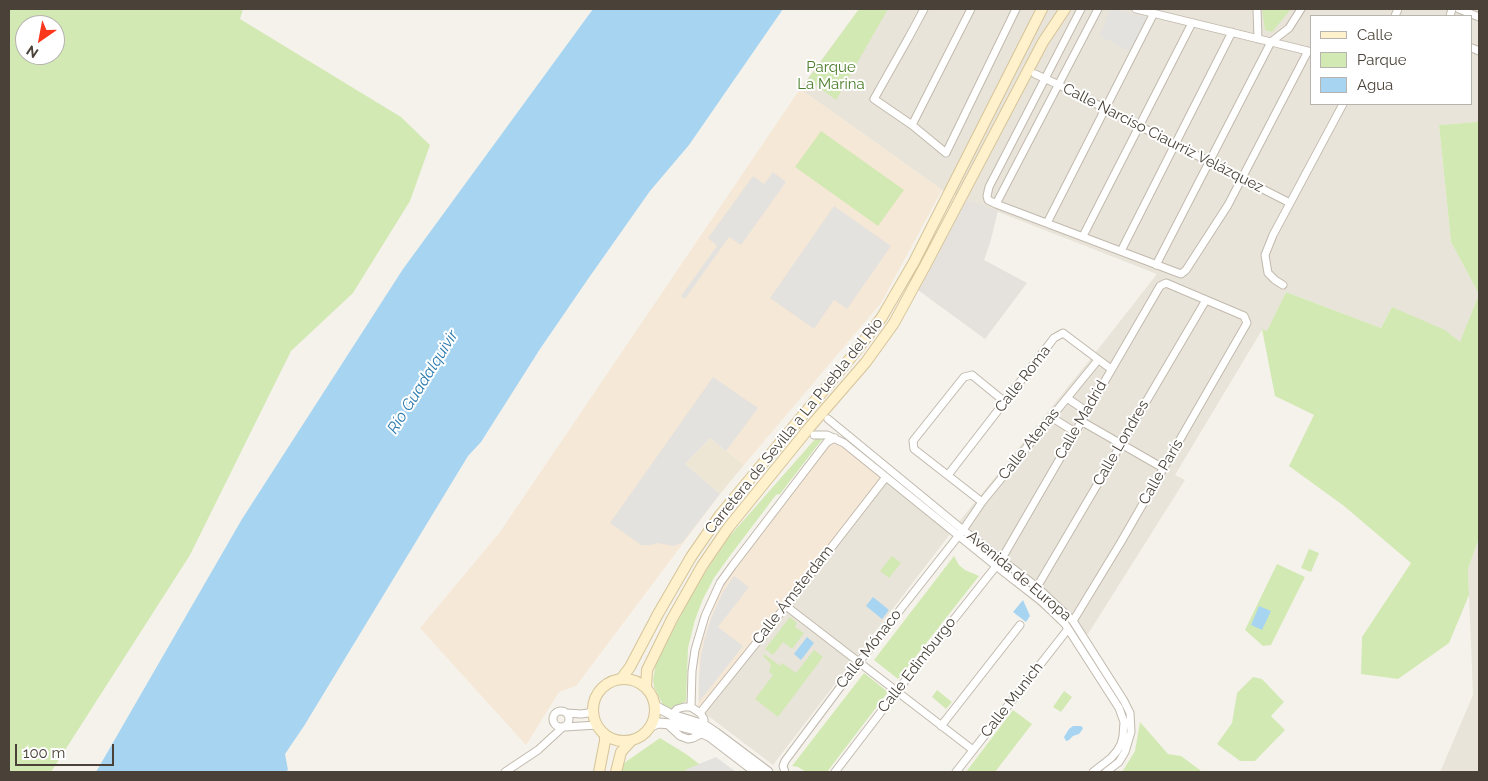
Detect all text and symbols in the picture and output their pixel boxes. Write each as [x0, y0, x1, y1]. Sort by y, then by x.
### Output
north arrow [15, 15, 65, 65]
legend [1310, 15, 1473, 105]
text: Calle [1357, 26, 1392, 44]
text: N [24, 42, 41, 61]
text: Parque [1357, 51, 1406, 69]
park label: Parque La Marina [797, 58, 865, 93]
text: Agua [1357, 76, 1393, 94]
street label: Calle Narciso Ciaurriz Velázquez [1060, 79, 1266, 197]
street label: Carretera de Sevilla a La Puebla del Río [701, 314, 887, 538]
water label: Río Guadalquivir [384, 327, 462, 437]
street label: Calle Roma [991, 342, 1055, 416]
street label: Calle Madrid [1051, 378, 1111, 462]
street label: Calle Londres [1089, 397, 1153, 489]
street label: Calle Atenas [995, 405, 1063, 483]
street label: Calle París [1135, 436, 1187, 508]
street label: Avenida de Europa [963, 527, 1075, 625]
street label: Calle Ámsterdam [749, 542, 837, 648]
street label: Calle Mónaco [833, 606, 905, 692]
street label: Calle Edimburgo [874, 614, 960, 716]
street label: Calle Munich [977, 659, 1047, 741]
scale bar [18, 734, 116, 766]
text: 100 m [23, 744, 65, 762]

